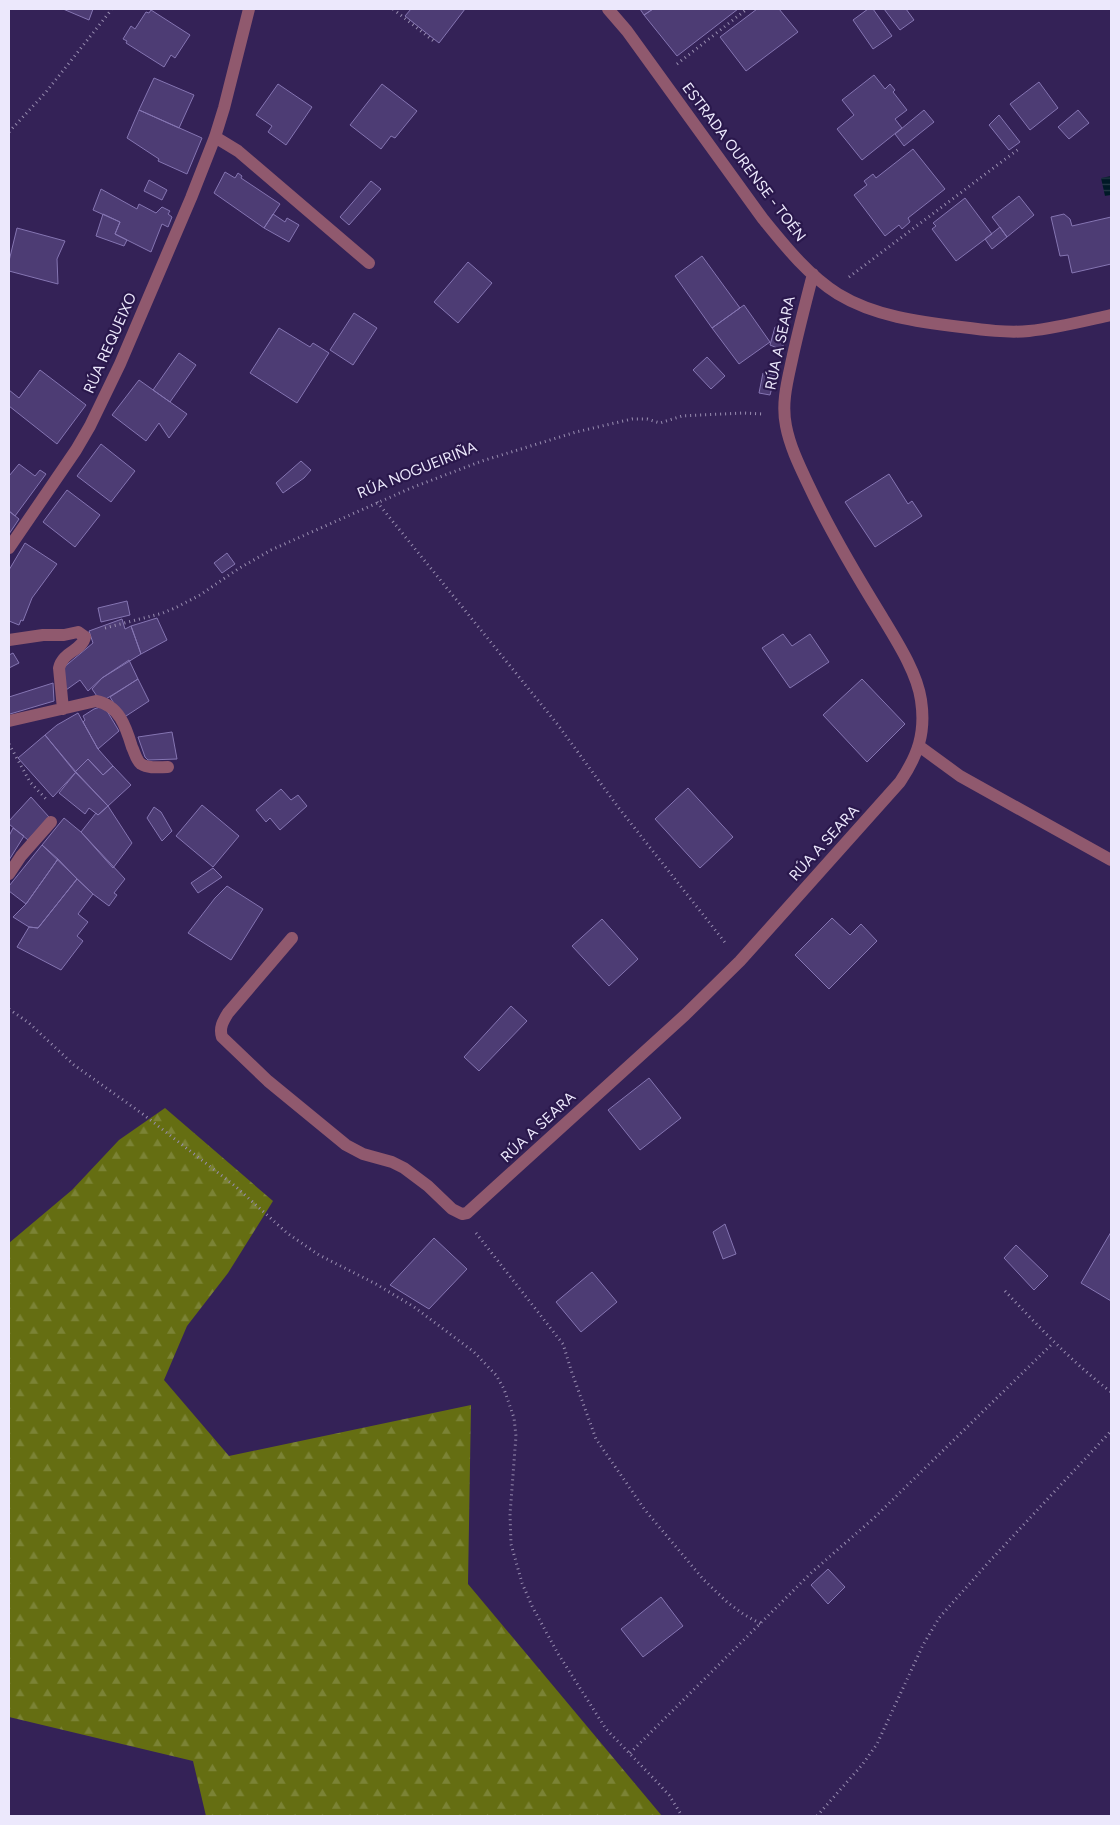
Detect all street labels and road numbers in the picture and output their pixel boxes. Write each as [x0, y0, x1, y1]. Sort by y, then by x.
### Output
street label: ESTRADA OURENSE - TOÉN [678, 79, 810, 245]
street label: RÚA REQUEIXO [80, 290, 140, 396]
street label: RÚA A SEARA [761, 294, 799, 392]
street label: RÚA NOGUEIRIÑA [355, 438, 479, 502]
street label: RÚA A SEARA [785, 801, 863, 885]
street label: RÚA A SEARA [497, 1088, 579, 1166]

